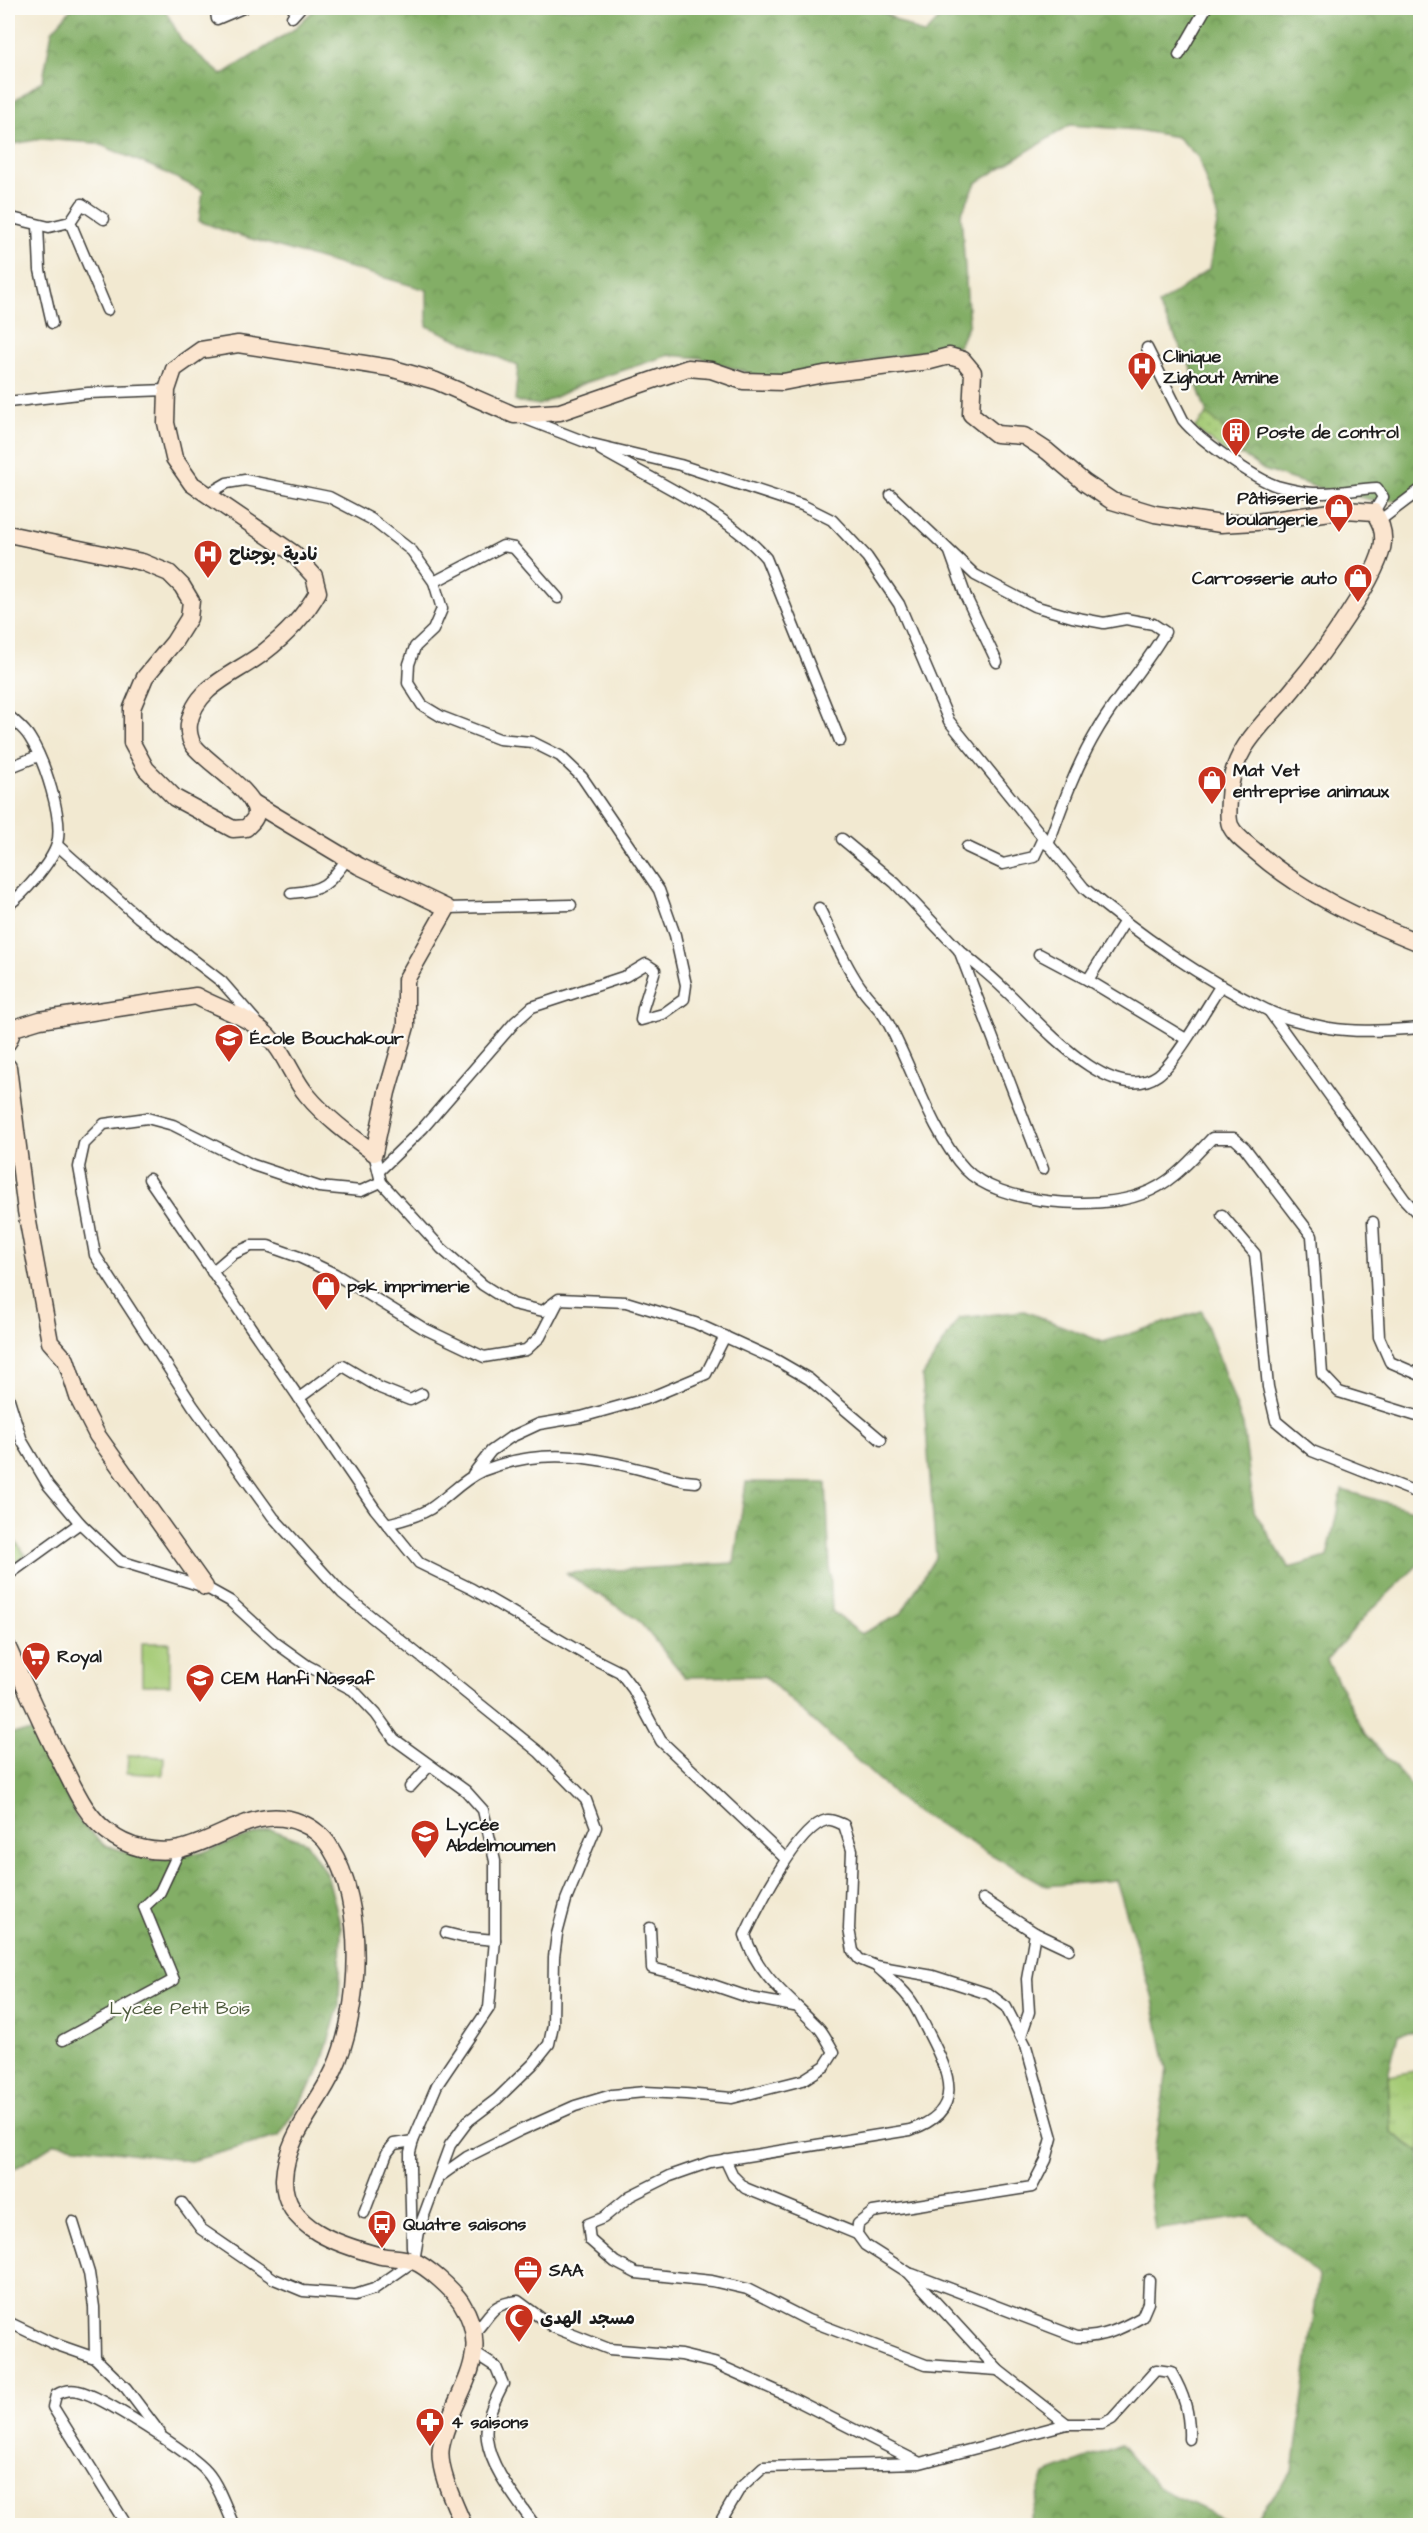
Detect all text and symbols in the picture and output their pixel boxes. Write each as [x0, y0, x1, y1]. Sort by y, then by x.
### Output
place label: Clinique Zighout Amine [1163, 344, 1279, 391]
hospital icon: Clinique Zighout Amine [1126, 350, 1158, 392]
building icon: Poste de control [1220, 416, 1252, 458]
place label: Poste de control [1257, 420, 1399, 445]
place label: Pâtisserie boulangerie [1226, 486, 1318, 533]
shop icon: Pâtisserie boulangerie [1323, 492, 1355, 534]
hospital icon: نادية بوجناح [192, 538, 224, 580]
place label: نادية بوجناح [229, 542, 318, 567]
shop icon: Carrosserie auto [1342, 562, 1374, 604]
place label: Carrosserie auto [1192, 566, 1338, 591]
place label: Mat Vet entreprise animaux [1233, 758, 1390, 804]
shop icon: Mat Vet entreprise animaux [1196, 764, 1228, 806]
school or university icon: École Bouchakour [213, 1022, 245, 1064]
place label: École Bouchakour [250, 1026, 404, 1051]
shop icon: psk imprimerie [310, 1270, 342, 1312]
place label: psk imprimerie [347, 1274, 470, 1299]
supermarket icon: Royal [20, 1640, 52, 1682]
place label: Royal [57, 1644, 102, 1670]
school or university icon: CEM Hanfi Nassaf [184, 1662, 216, 1704]
place label: CEM Hanfi Nassaf [221, 1666, 376, 1691]
place label: Lycée Abdelmoumen [446, 1812, 555, 1858]
school or university icon: Lycée Abdelmoumen [409, 1818, 441, 1860]
park label: Lycée Petit Bois [110, 1996, 250, 2022]
bus stop icon: Quatre saisons [366, 2208, 398, 2250]
place label: Quatre saisons [403, 2212, 526, 2237]
office icon: SAA [512, 2254, 544, 2296]
place label: SAA [548, 2258, 584, 2283]
mosque icon: مسجد الهدى [503, 2302, 535, 2344]
place label: مسجد الهدى [540, 2306, 635, 2331]
pharmacy icon: 4 saisons [414, 2406, 446, 2448]
place label: 4 saisons [451, 2410, 529, 2435]

